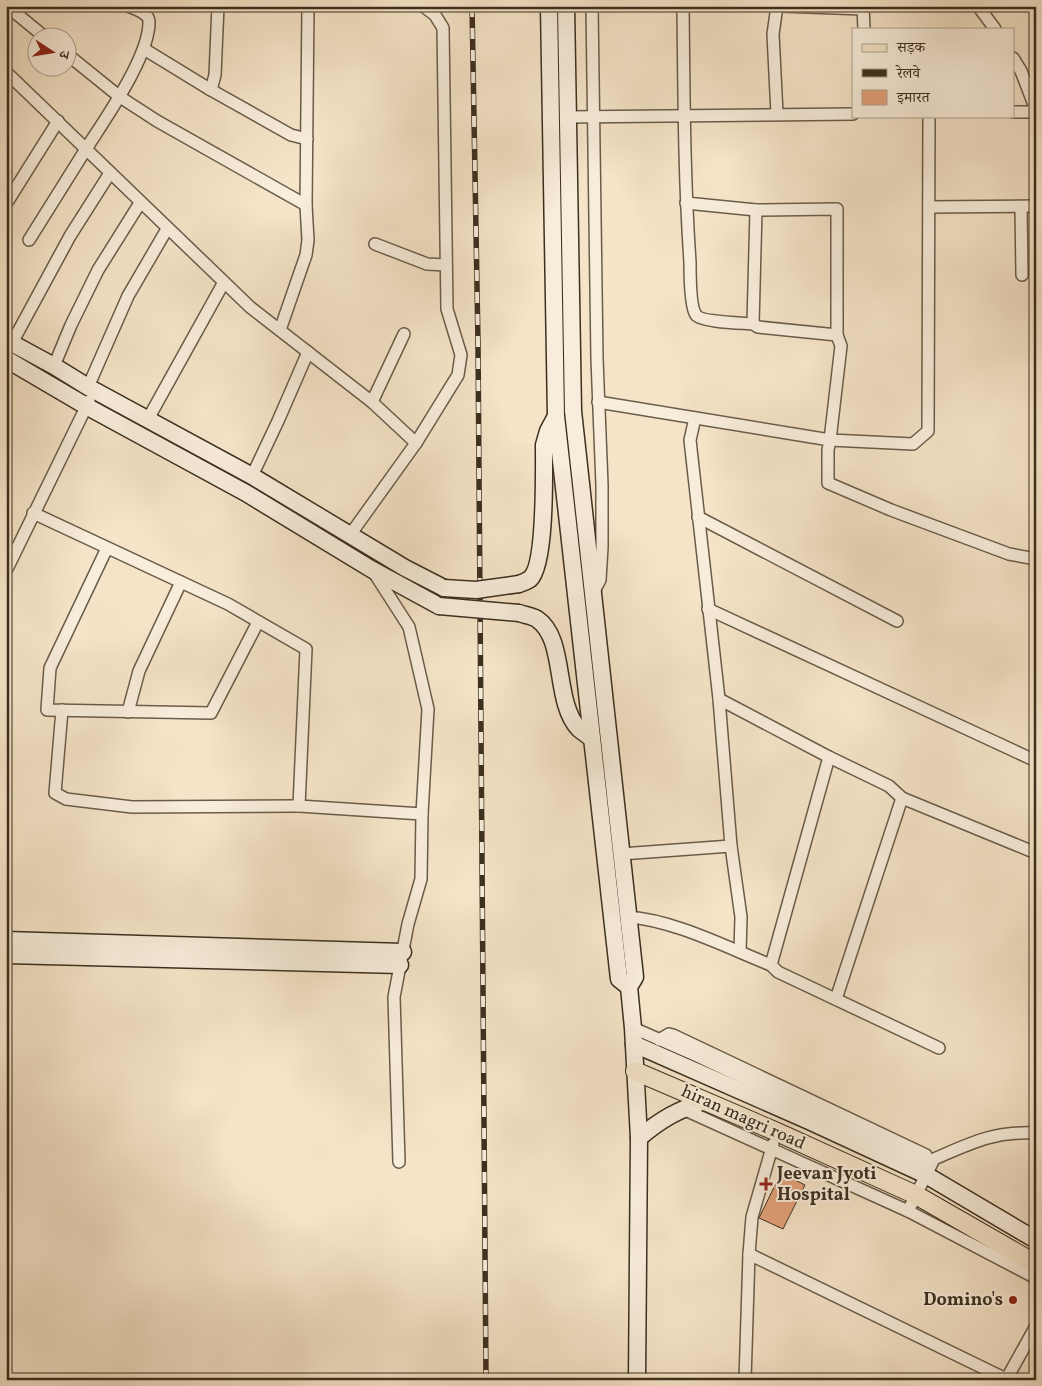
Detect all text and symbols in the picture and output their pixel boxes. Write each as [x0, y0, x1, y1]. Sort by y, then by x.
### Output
north arrow [28, 28, 78, 78]
legend [852, 28, 1014, 118]
text: सड़क [896, 38, 926, 59]
text: उ [53, 48, 73, 61]
text: रेलवे [895, 64, 921, 85]
text: इमारत [896, 88, 931, 109]
street label: hiran magri road [677, 1079, 809, 1157]
place label: Jeevan Jyoti Hospital [776, 1162, 877, 1208]
marker: Jeevan Jyoti Hospital [759, 1177, 773, 1191]
place label: Domino's [923, 1288, 1003, 1313]
marker: Domino's [1007, 1294, 1019, 1306]

